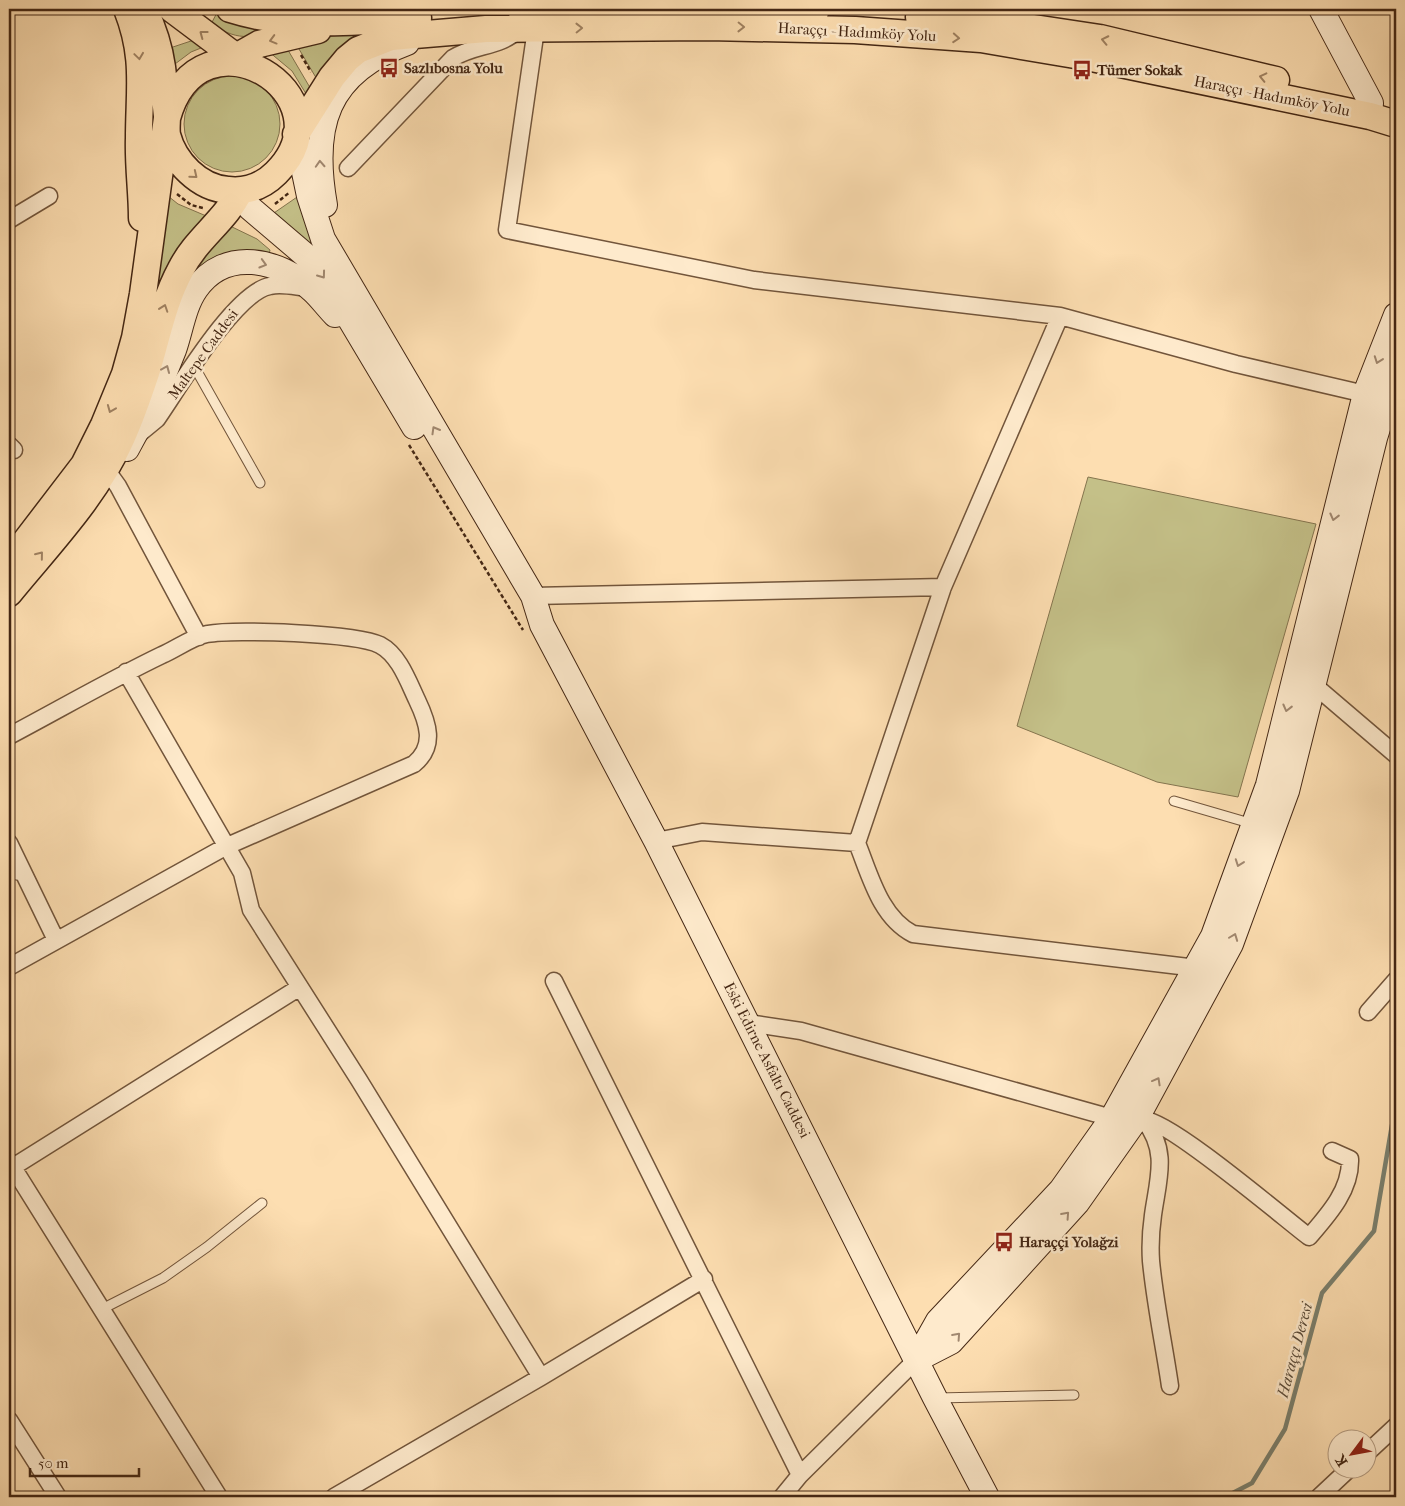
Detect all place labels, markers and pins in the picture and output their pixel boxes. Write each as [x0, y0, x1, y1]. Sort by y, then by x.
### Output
bus stop icon: Sazlıbosna Yolu [378, 57, 400, 79]
place label: Sazlıbosna Yolu [404, 59, 503, 77]
bus stop icon: Tümer Sokak [1071, 59, 1093, 81]
place label: Tümer Sokak [1096, 61, 1184, 79]
bus stop icon: Haraççi Yolağzi [993, 1231, 1015, 1253]
place label: Haraççi Yolağzi [1019, 1233, 1119, 1252]

